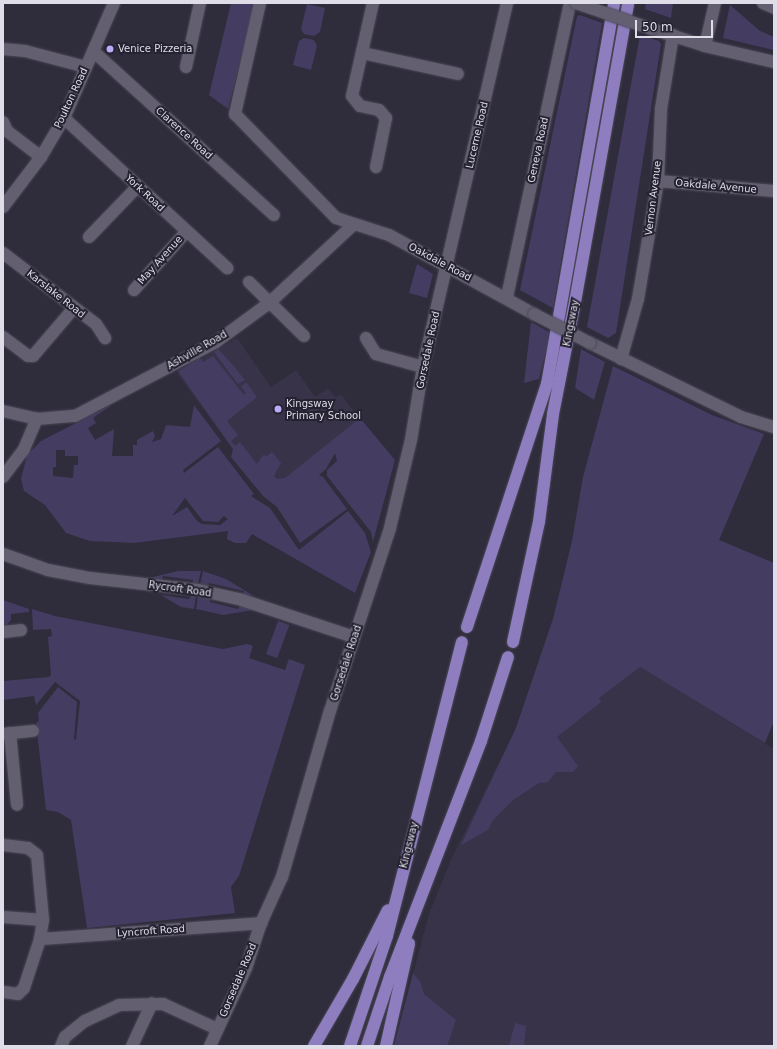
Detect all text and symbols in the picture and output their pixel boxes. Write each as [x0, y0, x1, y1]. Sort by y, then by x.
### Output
scale bar [637, 12, 715, 38]
text: 50 m [642, 20, 673, 34]
place label: Venice Pizzeria [118, 43, 192, 55]
marker: Venice Pizzeria [105, 44, 115, 54]
street label: Poulton Road [52, 66, 90, 130]
street label: Lucerne Road [463, 100, 491, 170]
street label: Clarence Road [153, 104, 215, 162]
street label: Geneva Road [525, 116, 551, 184]
street label: Vernon Avenue [642, 160, 664, 236]
street label: York Road [123, 172, 167, 214]
street label: Oakdale Avenue [675, 176, 757, 196]
street label: May Avenue [135, 233, 185, 287]
street label: Oakdale Road [407, 240, 473, 284]
street label: Karslake Road [24, 268, 88, 320]
street label: Kingsway [561, 299, 581, 347]
street label: Gorsedale Road [414, 310, 442, 390]
street label: Ashville Road [165, 328, 229, 372]
place label: Kingsway Primary School [286, 397, 361, 420]
marker: Kingsway Primary School [273, 404, 283, 414]
street label: Rycroft Road [148, 579, 212, 599]
street label: Gorsedale Road [328, 624, 364, 702]
street label: Kingsway [397, 821, 421, 869]
street label: Lyncroft Road [117, 923, 185, 939]
street label: Gorsedale Road [217, 941, 259, 1019]

